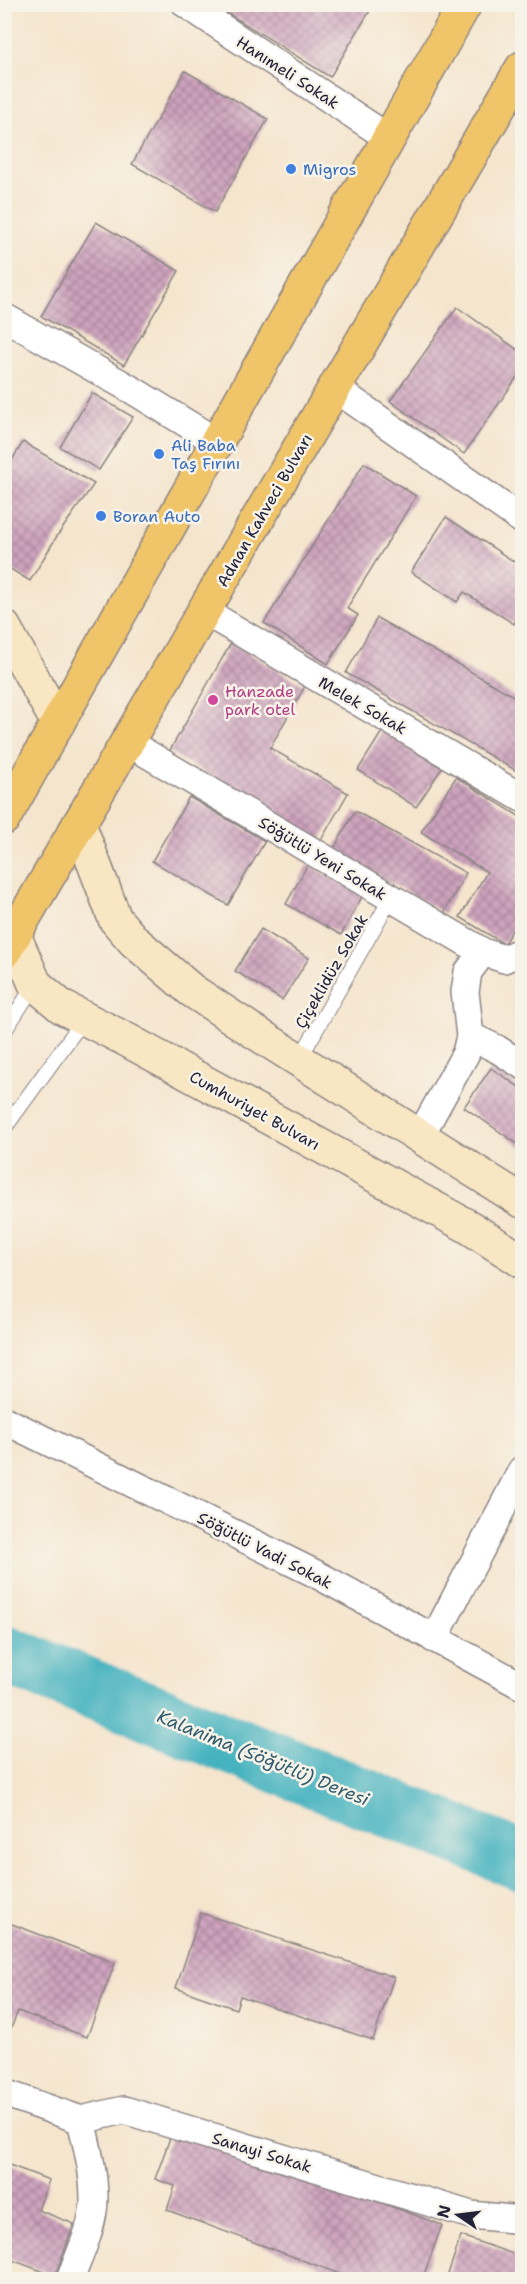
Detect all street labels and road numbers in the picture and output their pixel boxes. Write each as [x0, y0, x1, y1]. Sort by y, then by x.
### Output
street label: Hanımeli Sokak [232, 31, 343, 114]
street label: Adnan Kahveci Bulvarı [212, 430, 317, 591]
street label: Melek Sokak [315, 672, 411, 739]
street label: Söğütlü Yeni Sokak [255, 812, 391, 905]
street label: Çiçeklidüz Sokak [290, 910, 373, 1032]
street label: Cumhuriyet Bulvarı [186, 1066, 324, 1155]
street label: Söğütlü Vadi Sokak [194, 1507, 336, 1594]
street label: Sanayi Sokak [209, 2127, 314, 2178]

